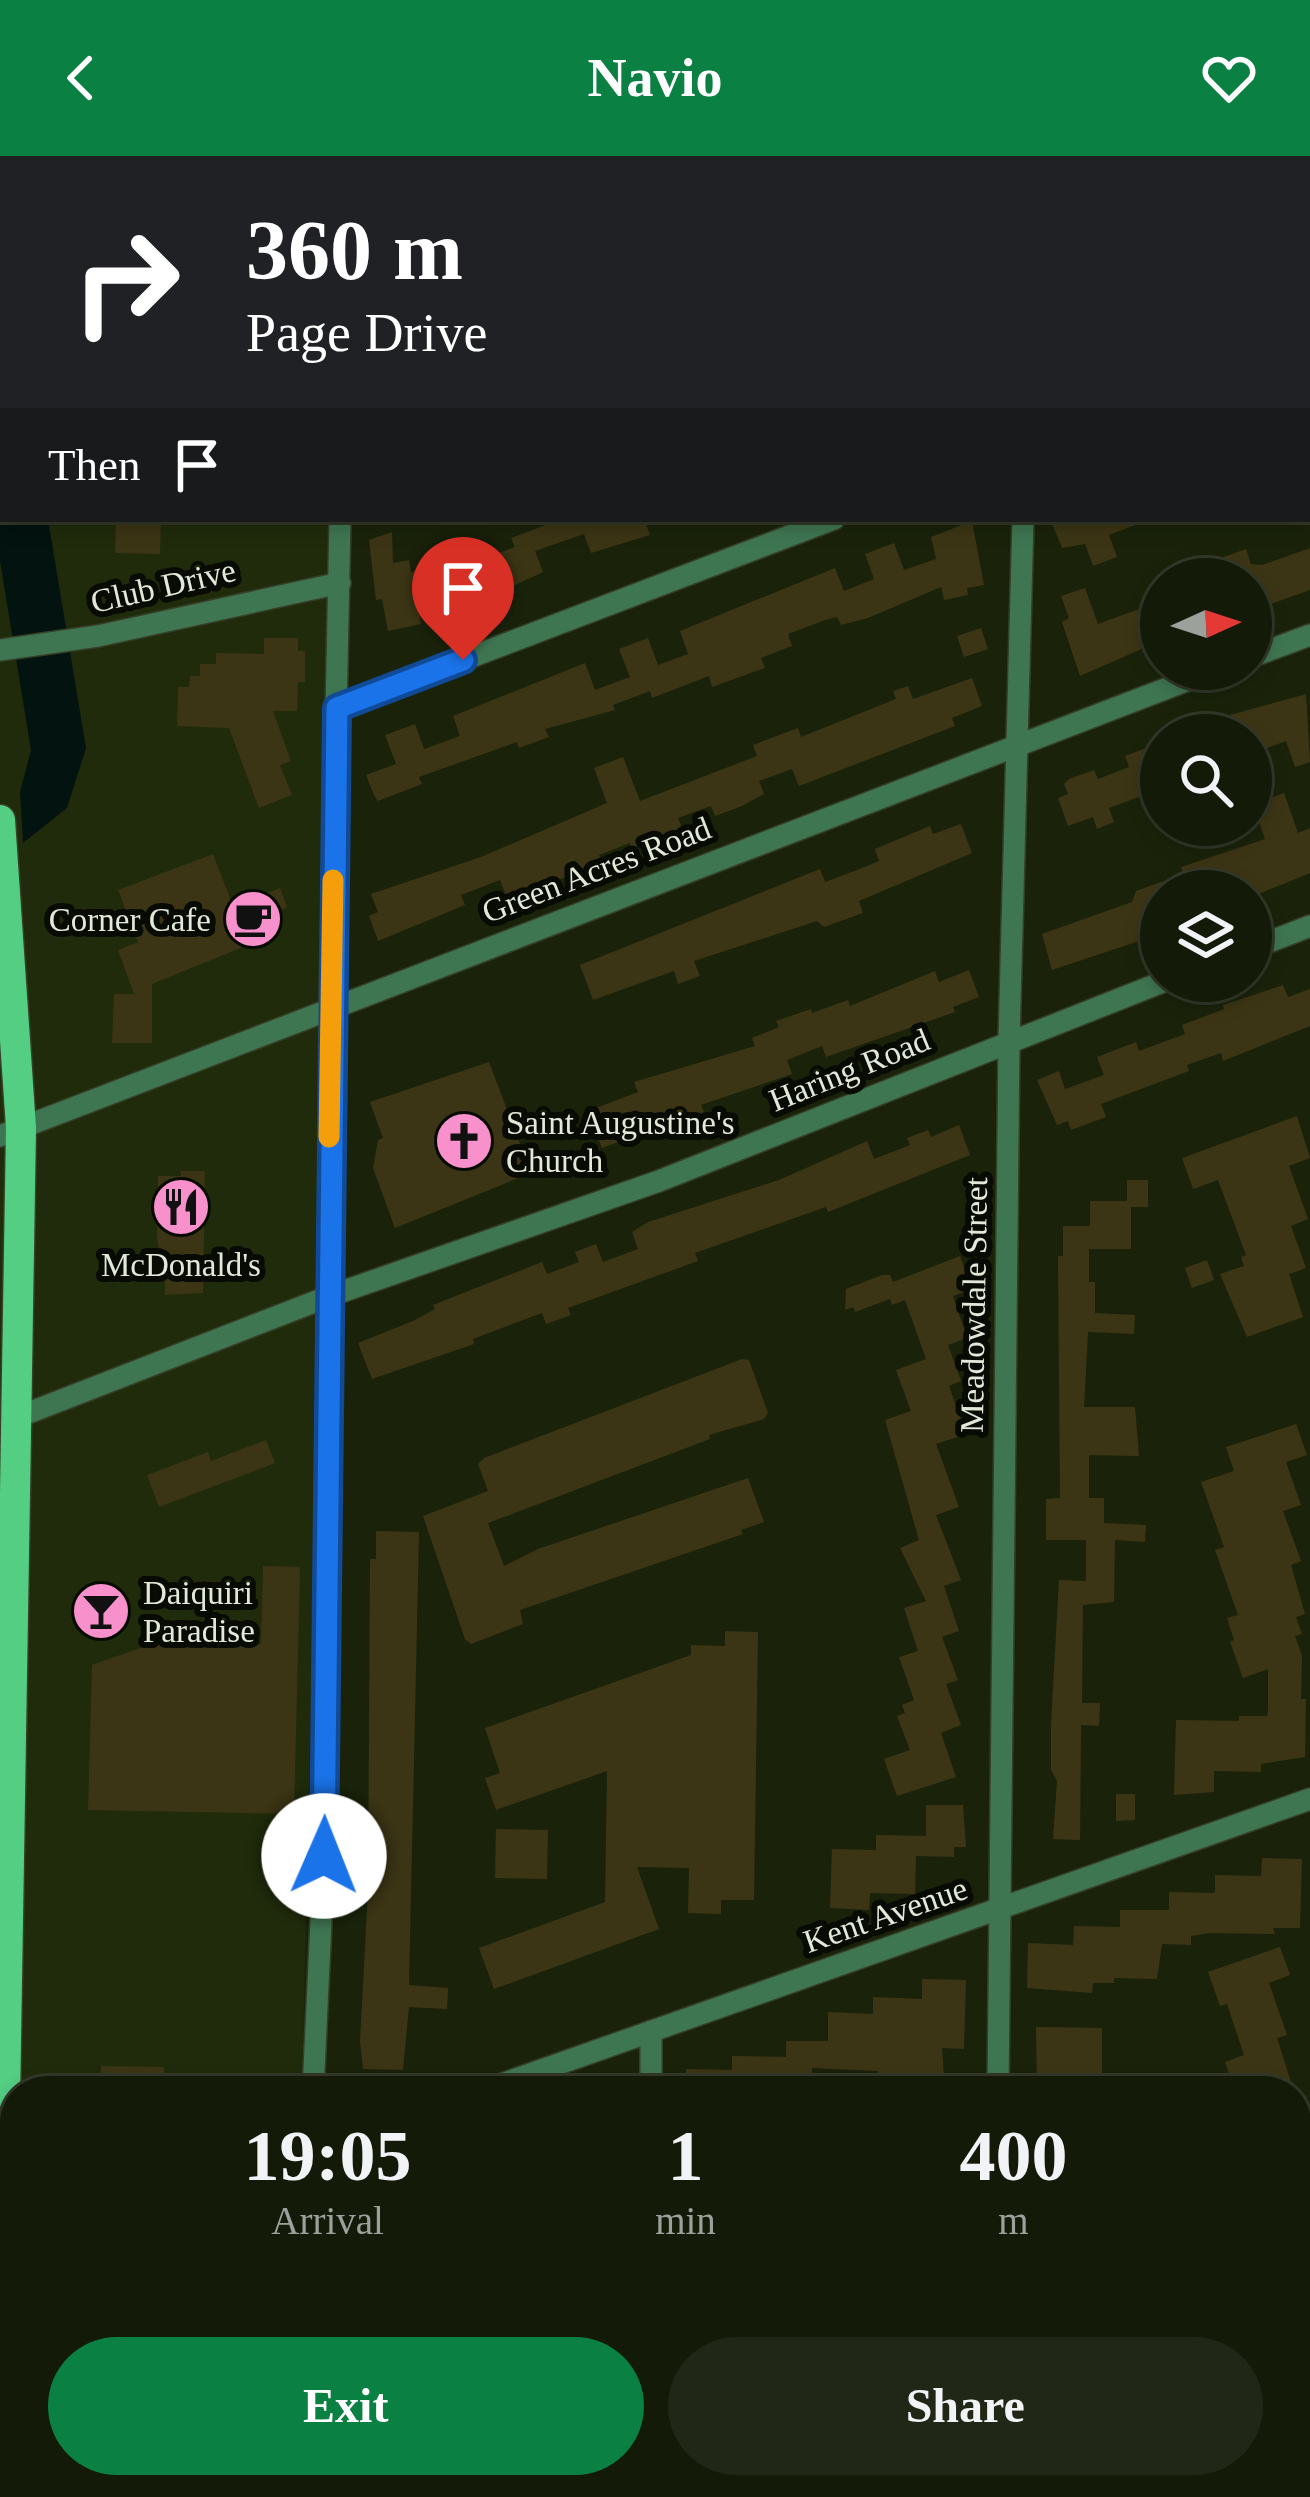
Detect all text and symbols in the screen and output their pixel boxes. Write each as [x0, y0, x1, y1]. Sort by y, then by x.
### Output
icon: back [48, 45, 114, 111]
icon: heart [1196, 45, 1262, 111]
text: Navio [588, 48, 723, 108]
icon: right [48, 204, 204, 360]
text: 360 m [246, 204, 463, 297]
text: Page Drive [246, 303, 487, 363]
icon: arrive [164, 432, 230, 498]
text: Then [48, 440, 140, 490]
pin [412, 537, 514, 660]
street label: Club Drive [87, 552, 239, 620]
icon: arrive [430, 555, 496, 621]
north arrow [1140, 558, 1272, 690]
map controls [1140, 558, 1272, 1002]
button: search [1140, 714, 1272, 846]
street label: Green Acres Road [477, 810, 716, 930]
button: layers [1140, 870, 1272, 1002]
cafe icon: Corner Cafe [222, 888, 284, 950]
place label: Corner Cafe [49, 902, 211, 938]
street label: Haring Road [764, 1021, 935, 1118]
place label: Saint Augustine's Church [506, 1105, 735, 1179]
church icon: Saint Augustine's Church [433, 1110, 495, 1172]
restaurant icon: McDonald's [150, 1176, 212, 1238]
street label: Meadowdale Street [954, 1177, 994, 1433]
place label: McDonald's [101, 1247, 261, 1283]
place label: Daiquiri Paradise [143, 1575, 255, 1649]
bar icon: Daiquiri Paradise [70, 1580, 132, 1642]
position arrow [261, 1793, 387, 1919]
street label: Kent Avenue [799, 1870, 972, 1960]
text: 19:05 [244, 2116, 412, 2196]
text: 1 [667, 2116, 703, 2196]
text: 400 [959, 2116, 1067, 2196]
text: Arrival [271, 2199, 384, 2242]
text: min [655, 2199, 716, 2242]
text: m [998, 2199, 1029, 2242]
button: Exit [48, 2337, 644, 2475]
button: Share [668, 2337, 1263, 2475]

